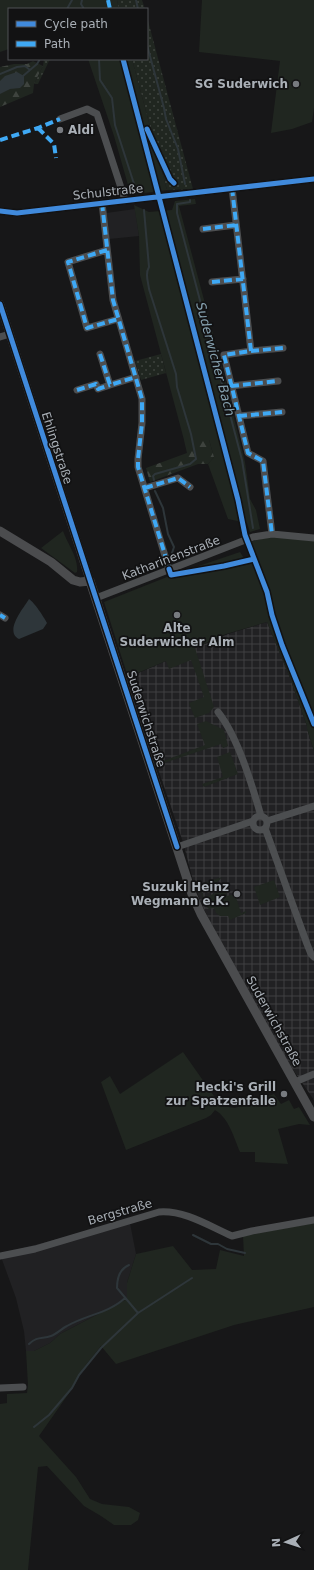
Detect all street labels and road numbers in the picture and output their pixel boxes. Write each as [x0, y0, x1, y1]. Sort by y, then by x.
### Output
street label: Schulstraße [72, 181, 144, 203]
street label: Ehlingstraße [39, 410, 75, 486]
street label: Katharinenstraße [120, 533, 222, 583]
street label: Suderwichstraße [124, 669, 168, 769]
street label: Suderwichstraße [243, 974, 305, 1068]
street label: Bergstraße [86, 1196, 154, 1228]

